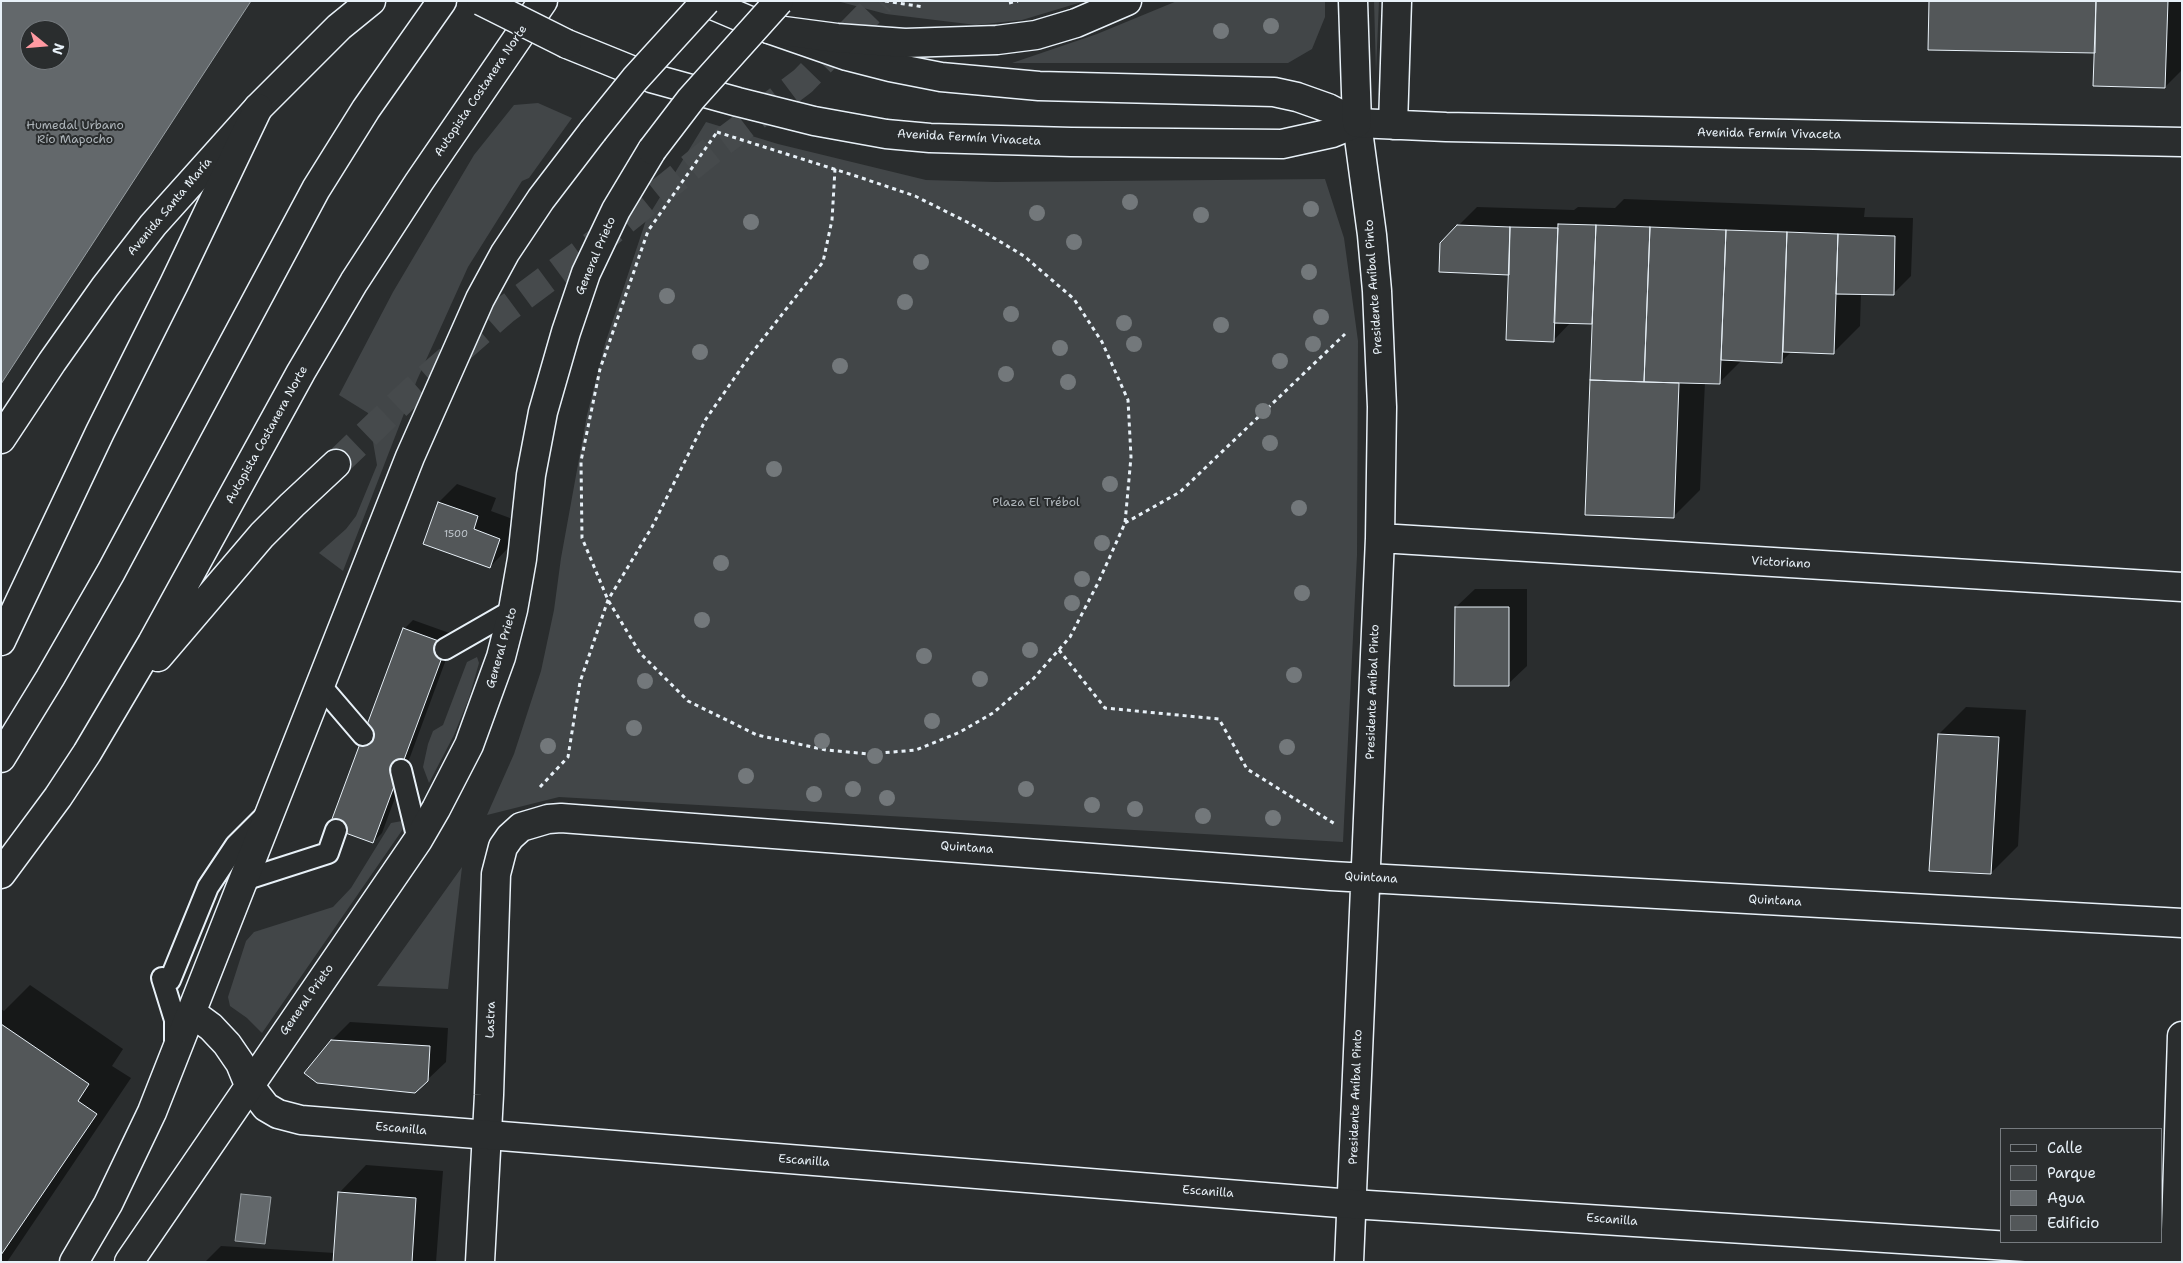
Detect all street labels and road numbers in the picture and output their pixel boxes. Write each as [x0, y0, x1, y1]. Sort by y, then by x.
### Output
street label: Autopista Costanera Norte [432, 23, 530, 159]
street label: Avenida Fermín Vivaceta [1697, 126, 1841, 142]
street label: Avenida Fermín Vivaceta [897, 127, 1041, 149]
street label: Avenida Santa María [125, 155, 215, 259]
street label: General Prieto [573, 215, 619, 297]
street label: Presidente Aníbal Pinto [1362, 219, 1386, 355]
street label: Autopista Costanera Norte [223, 364, 311, 506]
street label: Victoriano [1751, 554, 1811, 572]
street label: General Prieto [484, 606, 520, 690]
street label: Presidente Aníbal Pinto [1363, 624, 1383, 760]
street label: Quintana [940, 839, 994, 857]
street label: Quintana [1344, 869, 1398, 887]
street label: Quintana [1748, 892, 1802, 910]
street label: General Prieto [277, 962, 337, 1038]
street label: Lastra [483, 1001, 499, 1039]
street label: Presidente Aníbal Pinto [1346, 1029, 1366, 1165]
street label: Escanilla [375, 1120, 427, 1138]
street label: Escanilla [778, 1152, 830, 1170]
street label: Escanilla [1182, 1183, 1234, 1201]
street label: Escanilla [1586, 1211, 1638, 1229]

